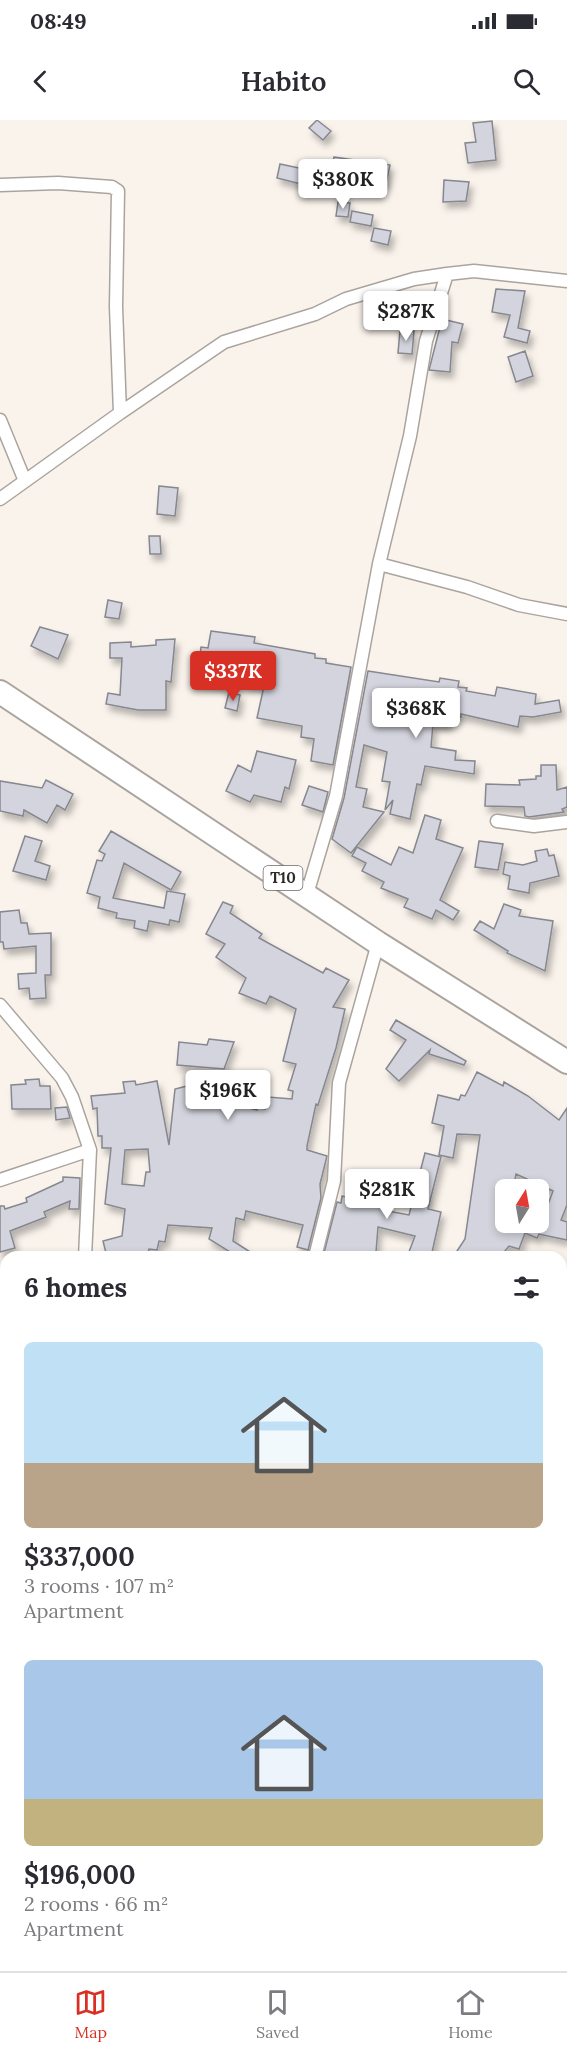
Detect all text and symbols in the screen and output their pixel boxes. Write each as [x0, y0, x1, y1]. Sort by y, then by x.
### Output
text: 08:49 [30, 7, 87, 35]
text: Habito [241, 64, 326, 98]
icon: back [24, 65, 57, 98]
icon: search [510, 65, 543, 98]
pin: $380K [301, 159, 385, 210]
text: $380K [312, 166, 374, 191]
pin: $287K [364, 291, 448, 342]
text: $287K [377, 298, 435, 323]
pin: $337K [191, 651, 275, 702]
text: $337K [204, 658, 262, 683]
pin: $368K [374, 688, 458, 739]
text: $368K [386, 695, 446, 720]
road number: T10 [264, 866, 302, 890]
pin: $196K [186, 1070, 270, 1121]
text: $196K [199, 1077, 257, 1102]
pin: $281K [345, 1169, 429, 1220]
text: $281K [359, 1176, 415, 1201]
north arrow [495, 1179, 549, 1233]
map controls [495, 1179, 549, 1233]
text: 6 homes [24, 1271, 127, 1304]
icon: filters [510, 1271, 543, 1304]
icon: home [230, 1381, 338, 1489]
text: $337,000 [24, 1540, 135, 1573]
text: 3 rooms · 107 m² [24, 1573, 174, 1598]
text: Apartment [24, 1598, 124, 1623]
icon: home [230, 1699, 338, 1807]
text: $196,000 [24, 1858, 136, 1891]
text: 2 rooms · 66 m² [24, 1891, 169, 1916]
text: Apartment [24, 1916, 124, 1941]
tab: Map [74, 1986, 107, 2042]
tab: Saved [256, 1986, 299, 2042]
tab: Home [448, 1986, 493, 2042]

